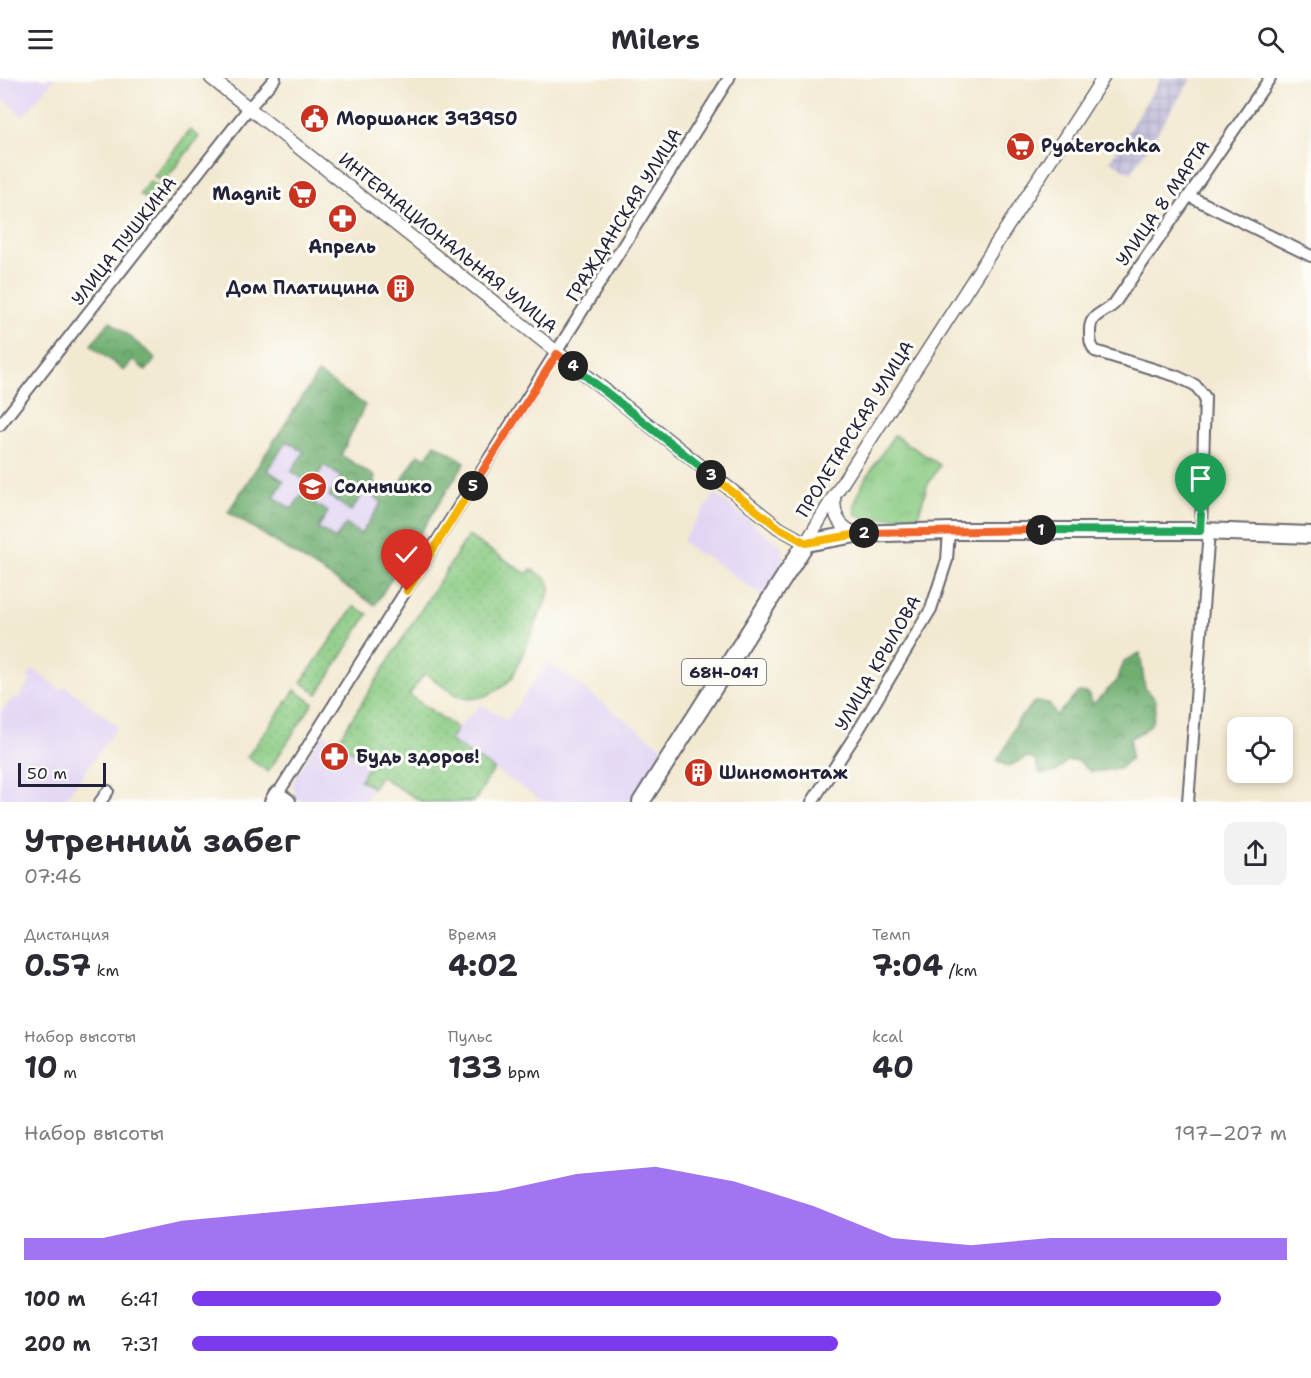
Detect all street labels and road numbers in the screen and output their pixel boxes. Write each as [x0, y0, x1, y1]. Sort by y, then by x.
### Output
street label: ГРАЖДАНСКАЯ УЛИЦА [561, 124, 687, 306]
street label: УЛИЦА 8 МАРТА [1111, 135, 1215, 271]
street label: ИНТЕРНАЦИОНАЛЬНАЯ УЛИЦА [334, 147, 562, 339]
street label: УЛИЦА ПУШКИНА [66, 171, 182, 311]
street label: ПРОЛЕТАРСКАЯ УЛИЦА [791, 336, 919, 522]
street label: УЛИЦА КРЫЛОВА [830, 591, 926, 735]
road number: 68Н-041 [682, 659, 766, 685]

